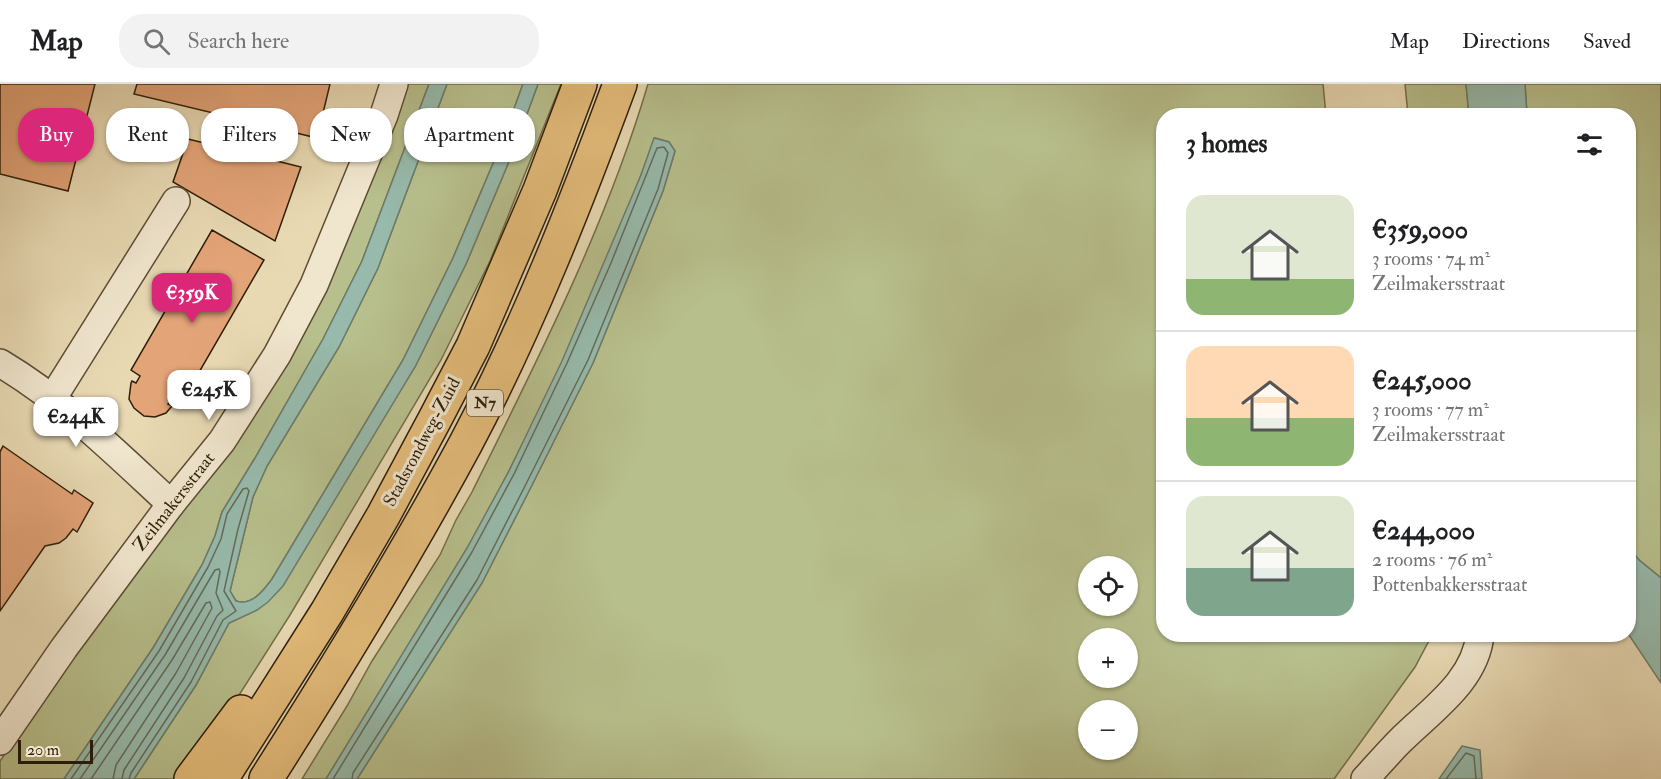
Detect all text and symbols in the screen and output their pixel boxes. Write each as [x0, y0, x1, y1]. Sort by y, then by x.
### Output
search box [119, 14, 539, 68]
text: Map [30, 24, 83, 59]
icon: search [140, 25, 173, 58]
text: Search here [188, 27, 289, 55]
text: Map [1389, 28, 1429, 55]
text: Directions [1462, 28, 1550, 55]
text: Saved [1583, 28, 1631, 55]
chip: Buy [18, 108, 94, 162]
chip: Rent [106, 108, 189, 162]
chip: Filters [201, 108, 298, 162]
chip: New [310, 108, 392, 162]
chip: Apartment [404, 108, 535, 162]
text: 3 homes [1186, 128, 1267, 160]
icon: filters [1573, 128, 1606, 161]
text: €359,000 [1372, 214, 1468, 246]
icon: home [1234, 219, 1306, 291]
text: 3 rooms · 74 m² [1372, 246, 1490, 271]
text: Zeilmakersstraat [1372, 271, 1505, 296]
pin: €359K [150, 273, 234, 324]
text: €359K [166, 280, 218, 305]
text: €245,000 [1372, 365, 1472, 397]
pin: €245K [167, 370, 251, 421]
icon: home [1234, 370, 1306, 442]
street label: Stadsrondweg-Zuid [378, 373, 466, 511]
text: €245K [181, 377, 237, 402]
road number: N7 [467, 390, 503, 416]
pin: €244K [34, 397, 118, 448]
text: 3 rooms · 77 m² [1372, 397, 1489, 422]
text: €244K [47, 404, 105, 429]
text: Zeilmakersstraat [1372, 422, 1505, 447]
street label: Zeilmakersstraat [128, 448, 220, 556]
text: €244,000 [1372, 515, 1475, 547]
icon: home [1234, 520, 1306, 592]
text: 2 rooms · 76 m² [1372, 547, 1492, 572]
map controls [1078, 556, 1138, 760]
button: locate [1078, 556, 1138, 616]
text: Pottenbakkersstraat [1372, 572, 1527, 597]
button: + [1078, 628, 1138, 688]
button: − [1078, 700, 1138, 760]
scale bar [18, 737, 93, 764]
text: 20 m [27, 740, 59, 760]

